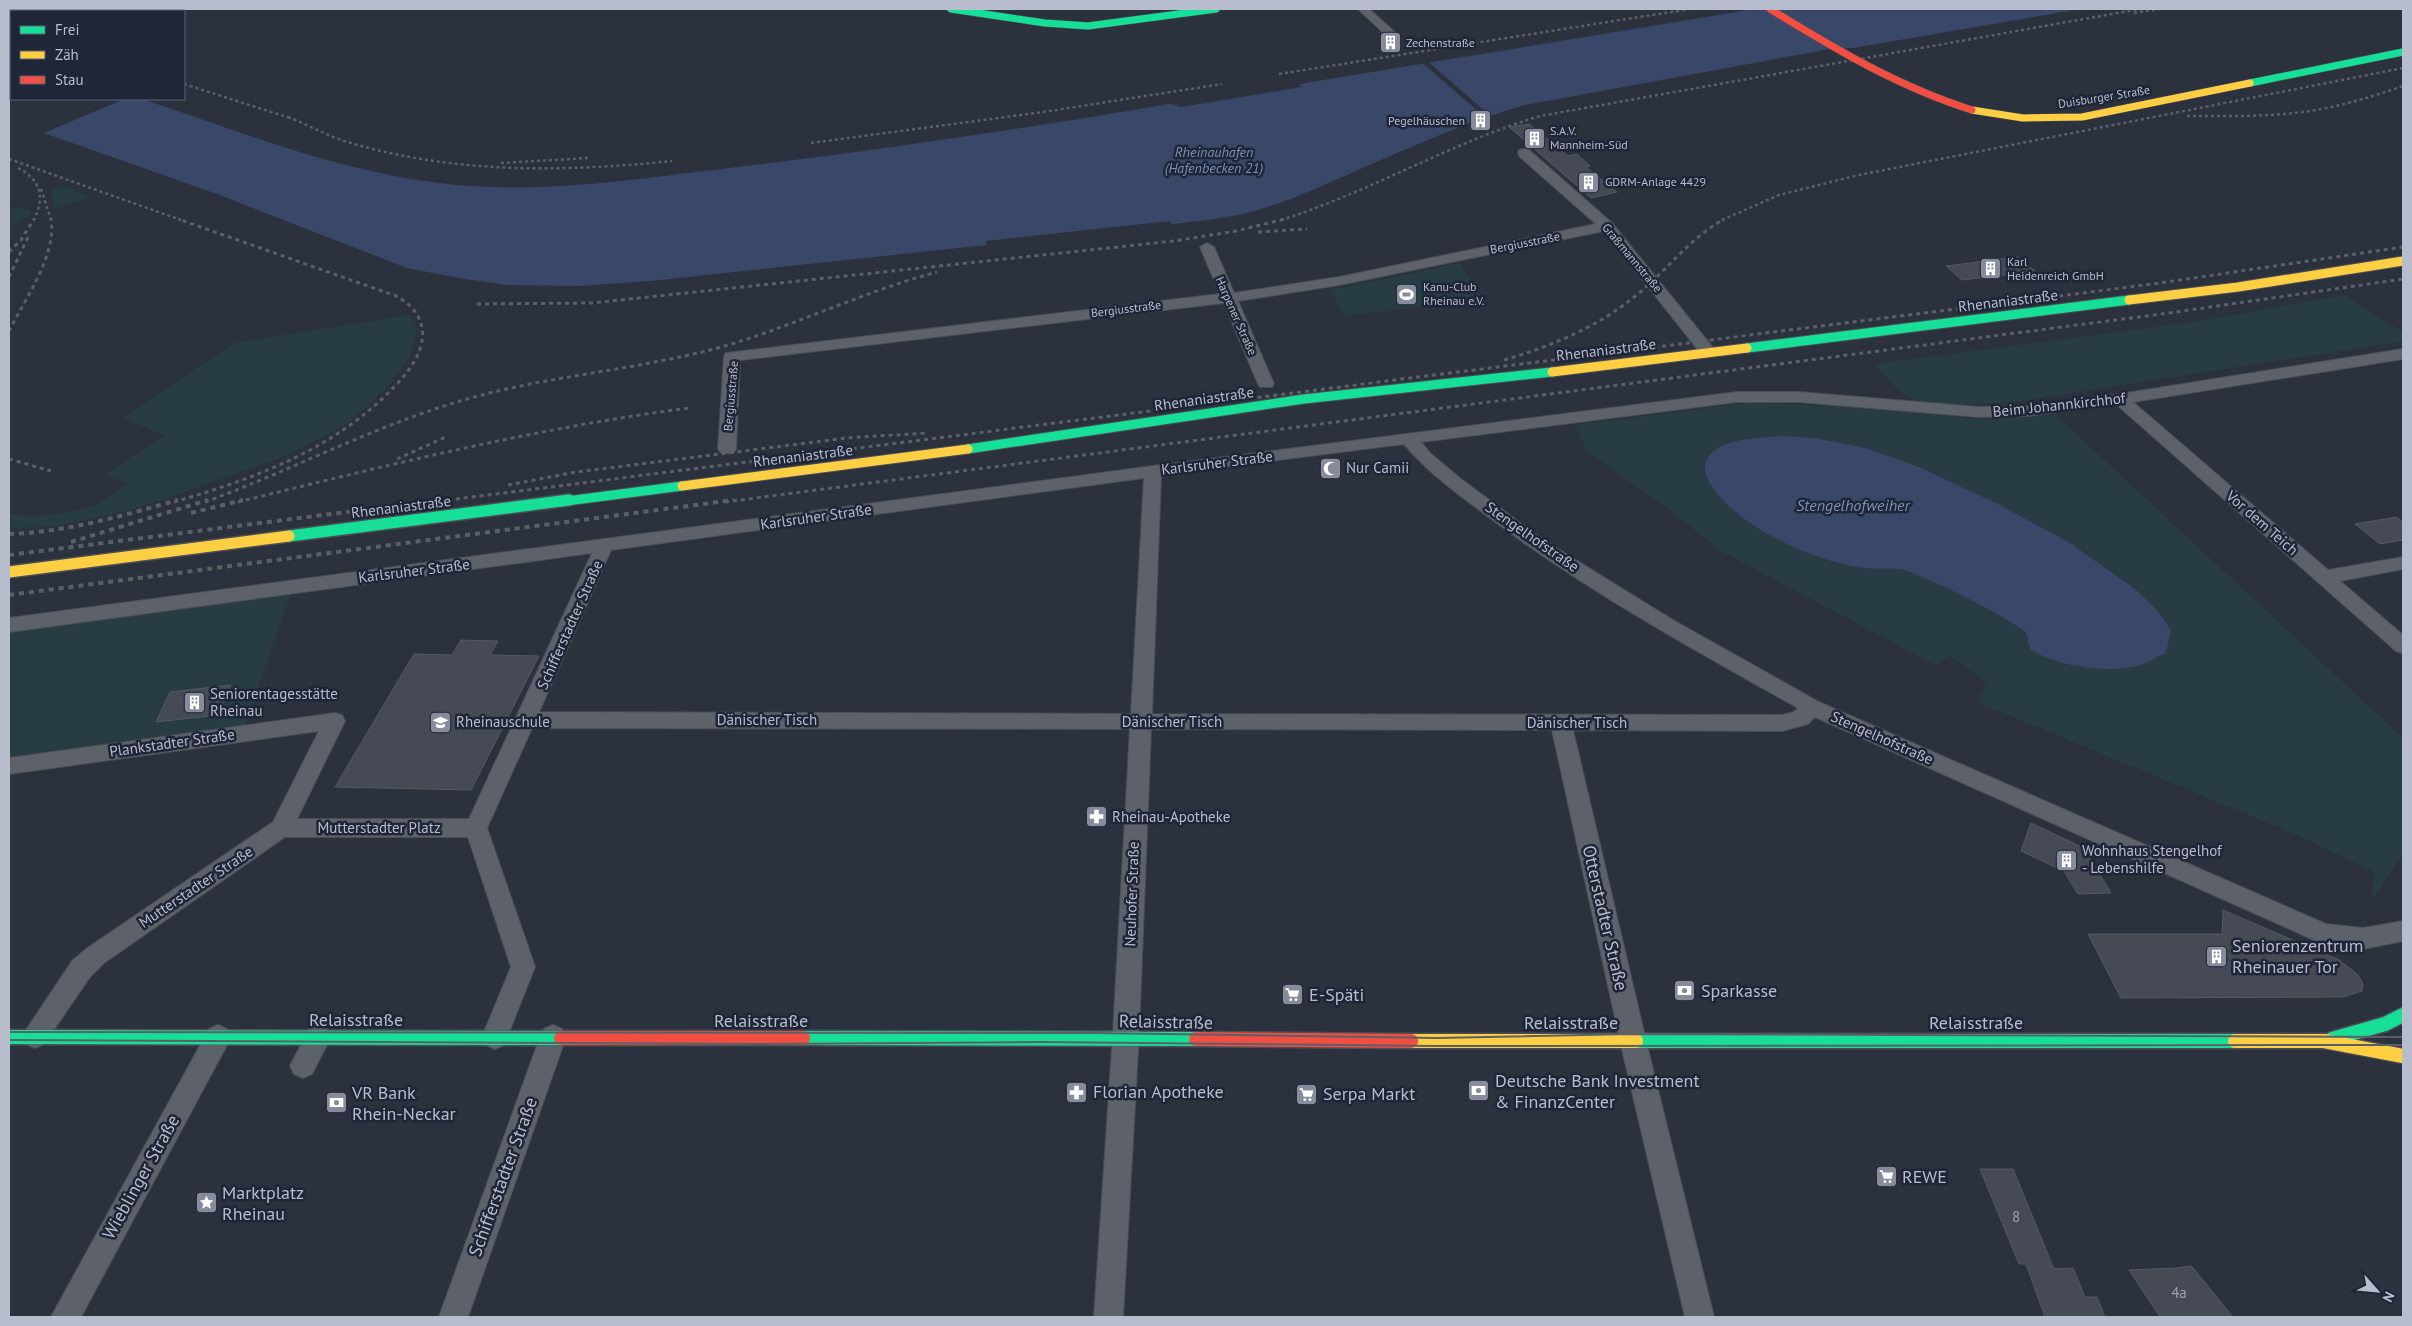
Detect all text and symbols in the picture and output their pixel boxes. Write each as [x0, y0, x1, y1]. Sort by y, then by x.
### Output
legend [10, 10, 185, 100]
text: Frei [55, 20, 80, 39]
building icon: Zechenstraße [1378, 31, 1402, 55]
place label: Zechenstraße [1406, 35, 1475, 50]
text: Zäh [55, 45, 79, 64]
text: Stau [55, 70, 84, 89]
street label: Duisburger Straße [2057, 82, 2151, 111]
building icon: Pegelhäuschen [1469, 109, 1493, 133]
place label: Pegelhäuschen [1388, 113, 1465, 128]
place label: S.A.V. Mannheim-Süd [1550, 123, 1628, 152]
building icon: S.A.V. Mannheim-Süd [1522, 126, 1546, 150]
water label: Rheinauhafen (Hafenbecken 21) [1165, 143, 1264, 177]
building icon: GDRM-Anlage 4429 [1577, 170, 1601, 194]
place label: GDRM-Anlage 4429 [1605, 174, 1706, 189]
street label: Graßmannstraße [1599, 220, 1666, 295]
street label: Bergiusstraße [1489, 228, 1561, 257]
place label: Karl Heidenreich GmbH [2007, 254, 2104, 283]
building icon: Karl Heidenreich GmbH [1979, 257, 2003, 281]
street label: Harpener Straße [1212, 274, 1260, 357]
place label: Kanu-Club Rheinau e.V. [1423, 279, 1484, 308]
sports icon: Kanu-Club Rheinau e.V. [1395, 282, 1419, 306]
street label: Rhenaniastraße [1957, 285, 2059, 316]
street label: Bergiusstraße [1090, 297, 1162, 320]
street label: Rhenaniastraße [1555, 334, 1657, 365]
street label: Bergiusstraße [720, 360, 741, 432]
street label: Rhenaniastraße [1153, 382, 1255, 415]
street label: Beim Johannkirchhof [1992, 388, 2127, 421]
street label: Rhenaniastraße [752, 440, 854, 471]
street label: Karlsruher Straße [1160, 446, 1274, 479]
mosque icon: Nur Camii [1318, 456, 1342, 480]
place label: Nur Camii [1346, 458, 1409, 477]
street label: Vor dem Teich [2222, 486, 2302, 559]
street label: Rhenaniastraße [350, 491, 452, 522]
water label: Stengelhofweiher [1796, 495, 1912, 515]
street label: Stengelhofstraße [1482, 497, 1583, 576]
street label: Karlsruher Straße [759, 499, 873, 534]
street label: Karlsruher Straße [357, 554, 471, 587]
street label: Schifferstadter Straße [532, 557, 607, 692]
place label: Seniorentagesstätte Rheinau [210, 684, 338, 720]
building icon: Seniorentagesstätte Rheinau [182, 691, 206, 715]
street label: Stengelhofstraße [1828, 706, 1936, 769]
school or university icon: Rheinauschule [428, 710, 452, 734]
street label: Dänischer Tisch [717, 710, 817, 729]
place label: Rheinauschule [456, 712, 550, 731]
street label: Dänischer Tisch [1122, 712, 1222, 731]
street label: Dänischer Tisch [1527, 713, 1627, 732]
street label: Plankstadter Straße [108, 724, 236, 761]
pharmacy icon: Rheinau-Apotheke [1084, 805, 1108, 829]
place label: Rheinau-Apotheke [1112, 807, 1230, 826]
street label: Mutterstadter Platz [317, 818, 441, 837]
street label: Mutterstadter Straße [135, 841, 256, 932]
street label: Neuhofer Straße [1120, 841, 1143, 947]
place label: Wohnhaus Stengelhof - Lebenshilfe [2082, 841, 2223, 877]
street label: Otterstadter Straße [1578, 843, 1633, 993]
building icon: Wohnhaus Stengelhof - Lebenshilfe [2054, 848, 2078, 872]
place label: Seniorenzentrum Rheinauer Tor [2232, 934, 2363, 978]
building icon: Seniorenzentrum Rheinauer Tor [2204, 944, 2228, 968]
bank icon: Sparkasse [1673, 979, 1697, 1003]
place label: Sparkasse [1701, 979, 1777, 1002]
supermarket icon: E-Späti [1281, 983, 1305, 1007]
place label: E-Späti [1309, 983, 1364, 1006]
street label: Relaisstraße [309, 1008, 403, 1031]
street label: Relaisstraße [714, 1009, 808, 1032]
street label: Relaisstraße [1119, 1009, 1213, 1034]
street label: Relaisstraße [1524, 1011, 1618, 1034]
street label: Relaisstraße [1929, 1011, 2023, 1034]
place label: Deutsche Bank Investment & FinanzCenter [1495, 1069, 1699, 1113]
bank icon: Deutsche Bank Investment & FinanzCenter [1467, 1079, 1491, 1103]
pharmacy icon: Florian Apotheke [1065, 1080, 1089, 1104]
place label: Florian Apotheke [1093, 1080, 1224, 1103]
place label: VR Bank Rhein-Neckar [351, 1081, 456, 1125]
supermarket icon: Serpa Markt [1295, 1082, 1319, 1106]
place label: Serpa Markt [1323, 1082, 1415, 1105]
bank icon: VR Bank Rhein-Neckar [324, 1091, 348, 1115]
street label: Schifferstadter Straße [463, 1094, 542, 1260]
street label: Wieblinger Straße [97, 1110, 184, 1243]
supermarket icon: REWE [1874, 1165, 1898, 1189]
place label: REWE [1902, 1165, 1947, 1188]
place label: Marktplatz Rheinau [222, 1181, 304, 1225]
place icon: Marktplatz Rheinau [194, 1191, 218, 1215]
house number: 8 [2012, 1207, 2020, 1226]
north arrow [2352, 1266, 2402, 1316]
house number: 4a [2171, 1283, 2187, 1302]
text: N [2378, 1289, 2399, 1305]

